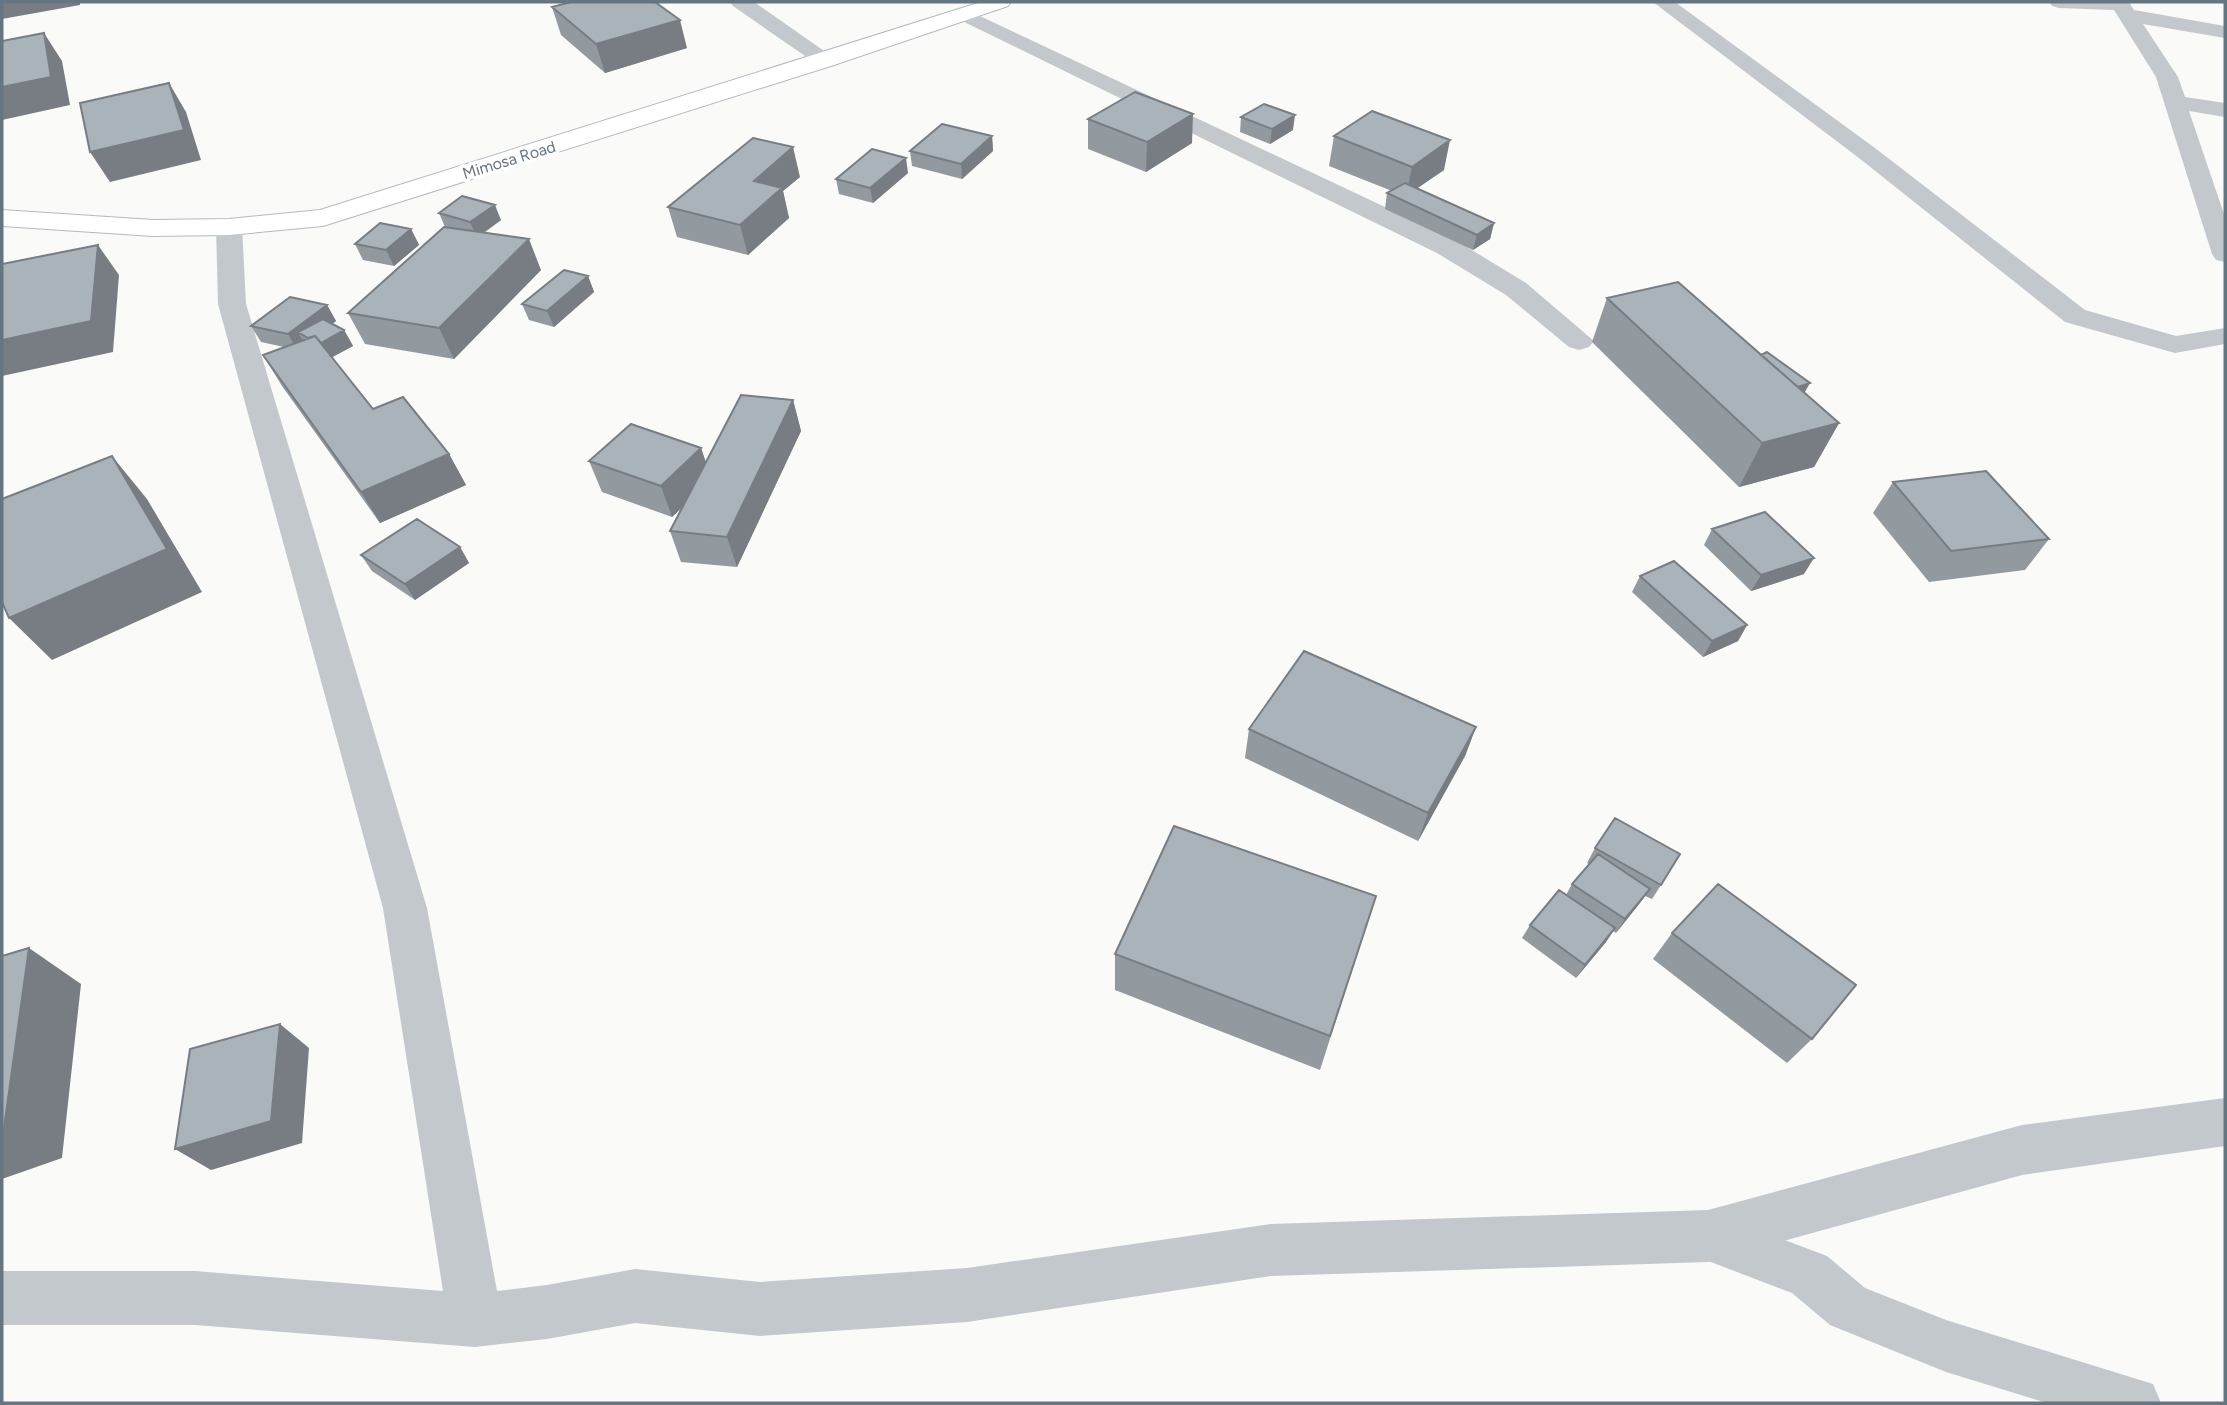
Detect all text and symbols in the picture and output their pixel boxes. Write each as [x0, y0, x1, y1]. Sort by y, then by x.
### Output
street label: Mimosa Road [460, 137, 558, 183]

